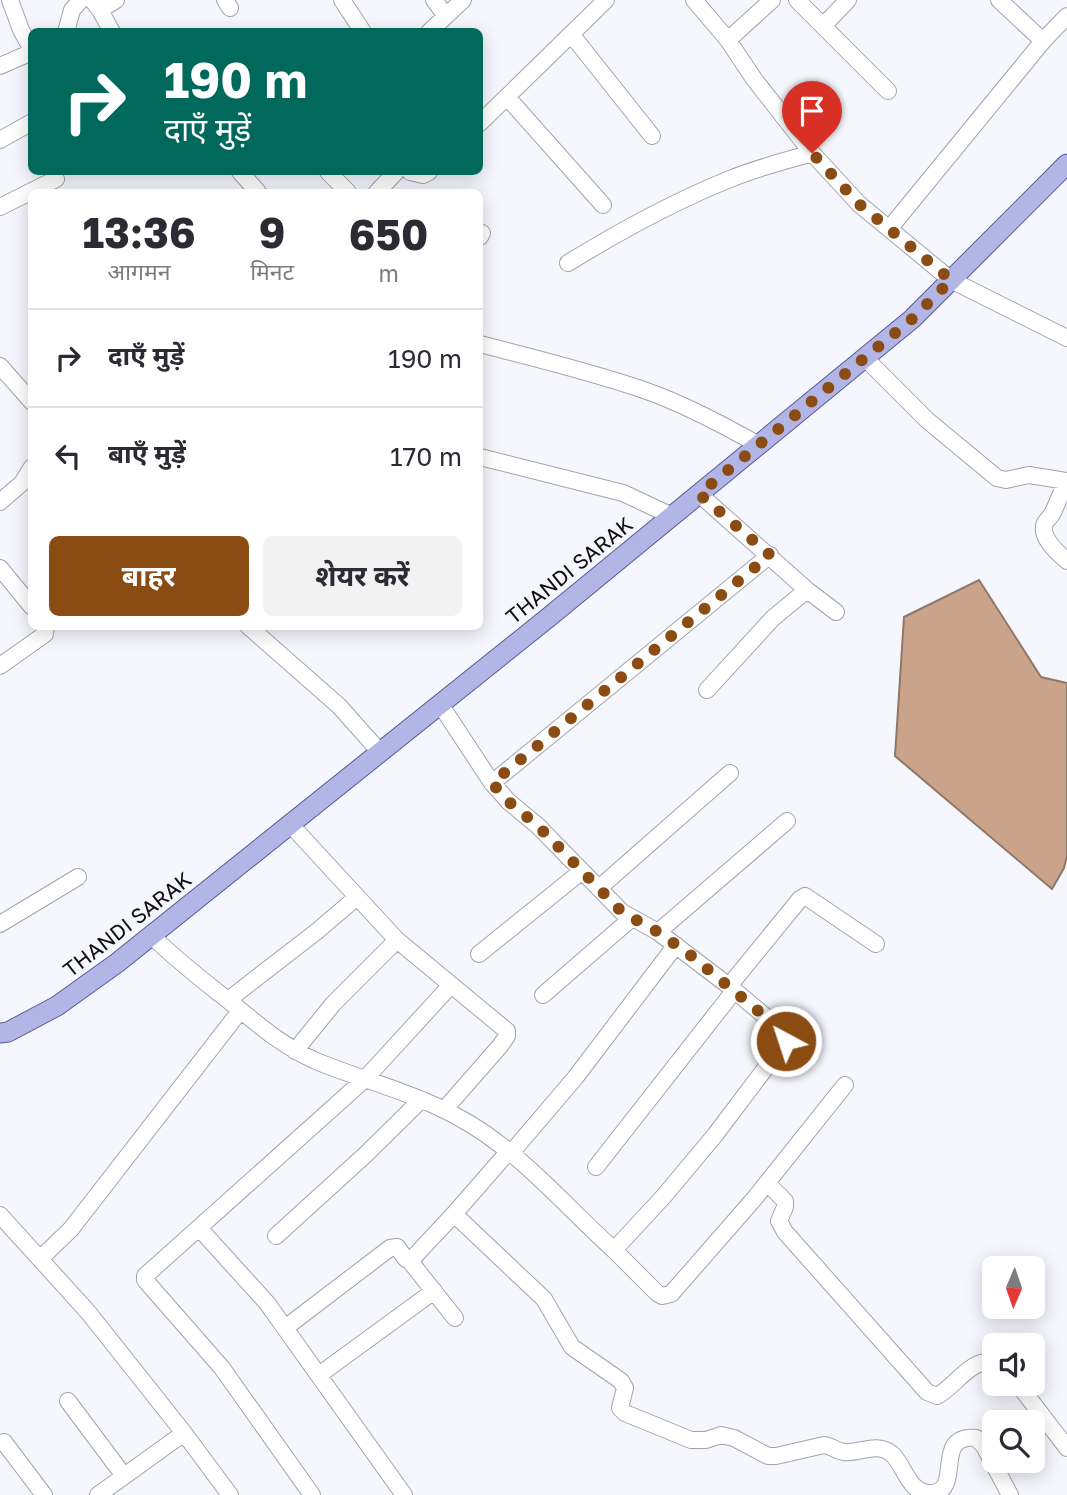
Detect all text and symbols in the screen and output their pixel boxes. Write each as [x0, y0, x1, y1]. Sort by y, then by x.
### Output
text: 190 m [164, 50, 307, 109]
icon: right [49, 56, 140, 147]
pin [782, 81, 842, 153]
icon: arrive [793, 92, 831, 130]
text: दाएँ मुड़ें [164, 110, 251, 148]
text: 13:36 [83, 207, 196, 257]
text: 9 [259, 207, 286, 257]
text: 650 [349, 209, 428, 259]
text: आगमन [108, 257, 171, 285]
text: मिनट [250, 257, 294, 285]
text: m [378, 259, 399, 287]
icon: right [49, 339, 87, 377]
text: दाएँ मुड़ें [108, 340, 184, 371]
text: 190 m [388, 343, 462, 374]
icon: left [49, 437, 87, 475]
text: बाएँ मुड़ें [108, 438, 186, 469]
text: 170 m [390, 441, 462, 472]
street label: THANDI SARAK [500, 511, 638, 629]
button: बाहर [49, 536, 249, 616]
button: शेयर करें [263, 536, 462, 616]
street label: THANDI SARAK [58, 866, 196, 982]
position arrow [749, 1004, 823, 1078]
north arrow [982, 1256, 1045, 1320]
map controls [982, 1256, 1045, 1473]
button: sound [982, 1333, 1045, 1396]
button: search [982, 1410, 1045, 1473]

